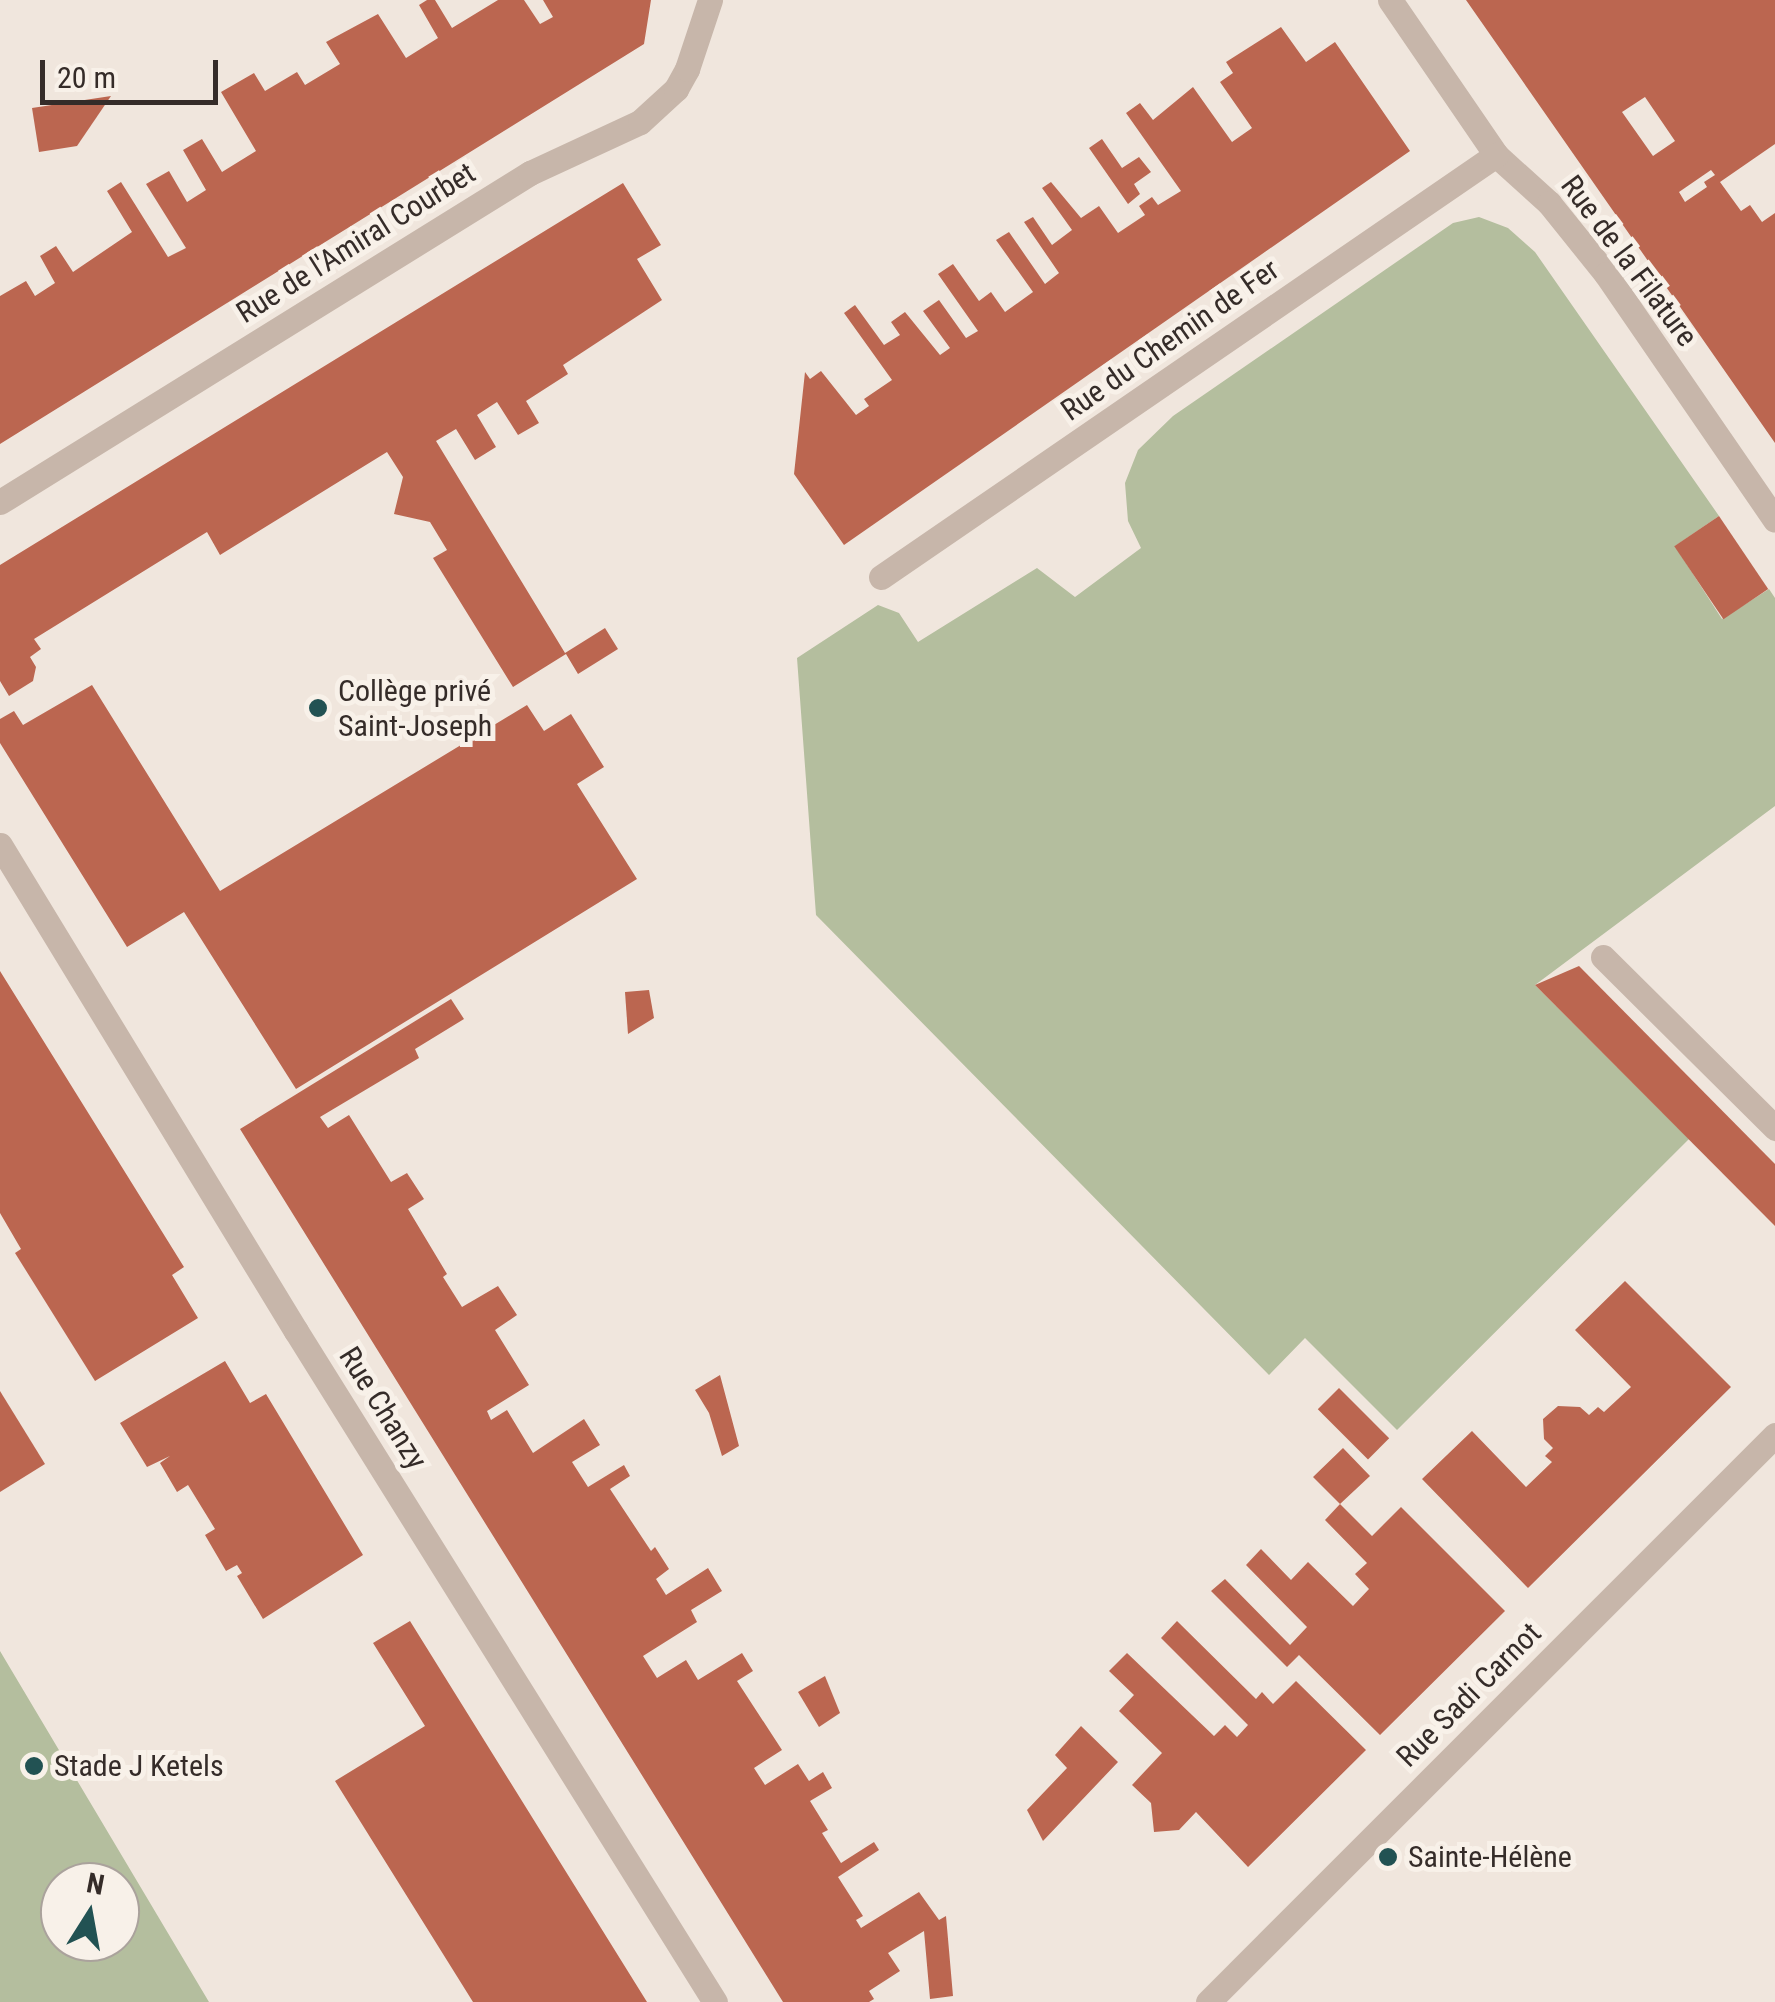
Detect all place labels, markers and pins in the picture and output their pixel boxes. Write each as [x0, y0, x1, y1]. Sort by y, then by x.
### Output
place label: Collège privé Saint-Joseph [338, 673, 492, 744]
marker: Collège privé Saint-Joseph [307, 697, 329, 719]
place label: Stade J Ketels [54, 1748, 224, 1784]
marker: Stade J Ketels [23, 1755, 45, 1777]
place label: Sainte-Hélène [1408, 1839, 1572, 1875]
marker: Sainte-Hélène [1377, 1846, 1399, 1868]

